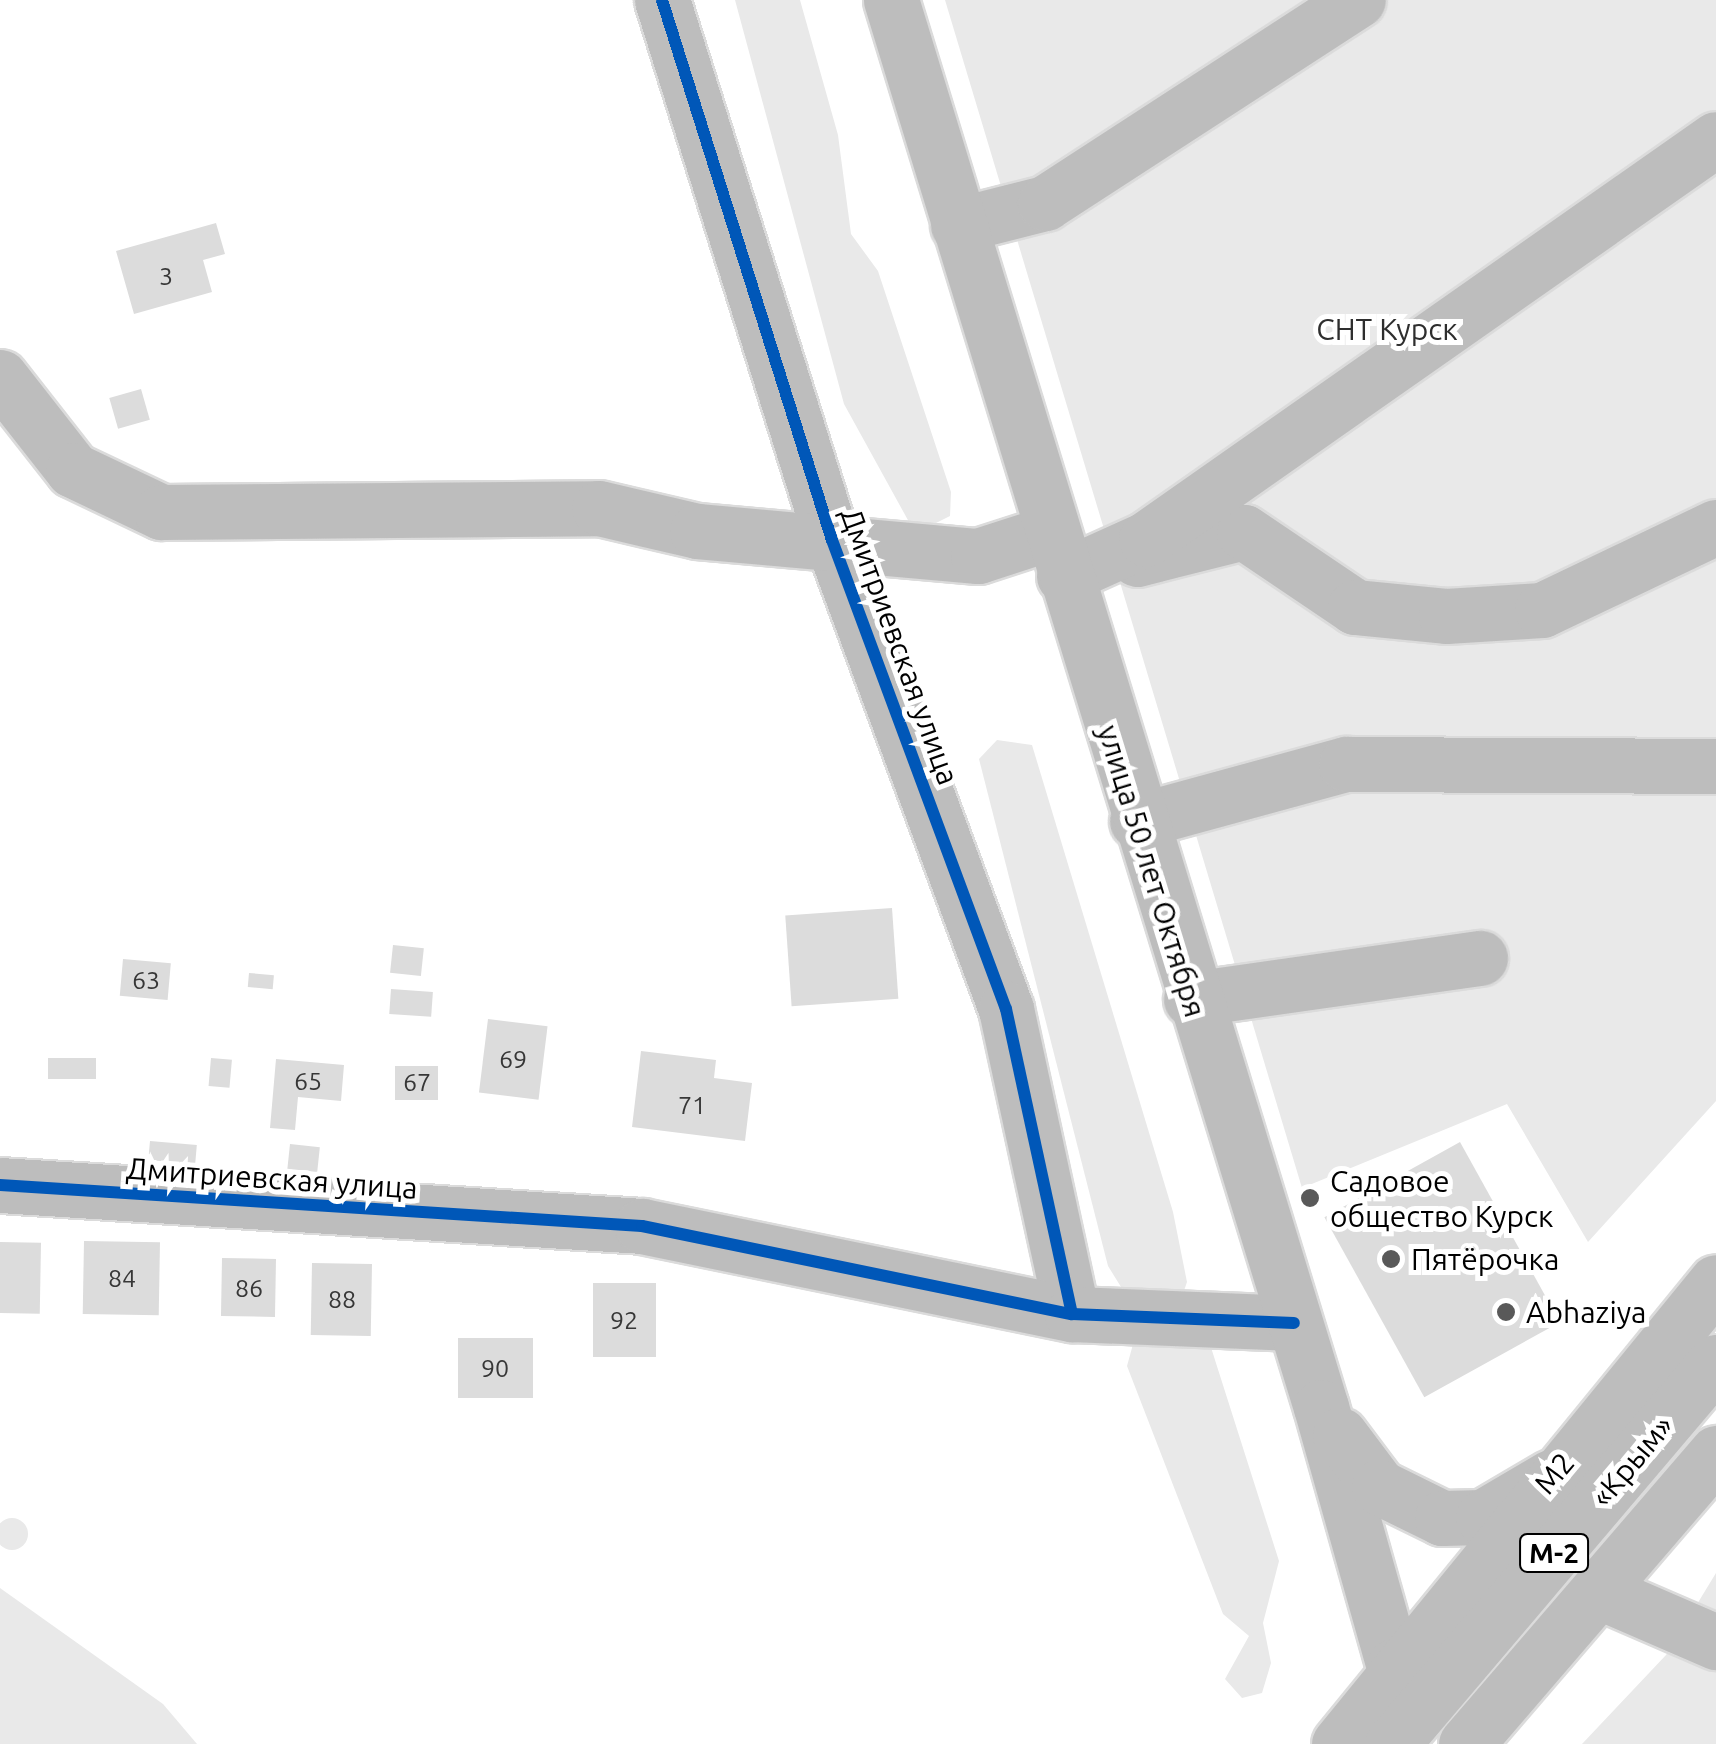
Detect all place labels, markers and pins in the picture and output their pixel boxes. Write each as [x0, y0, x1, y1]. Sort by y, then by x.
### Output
place label: Садовое общество Курск [1330, 1163, 1553, 1234]
marker: Садовое общество Курск [1299, 1187, 1321, 1209]
place label: Пятёрочка [1411, 1241, 1559, 1277]
marker: Пятёрочка [1380, 1248, 1402, 1270]
place label: Abhaziya [1526, 1294, 1646, 1330]
marker: Abhaziya [1495, 1301, 1517, 1323]

